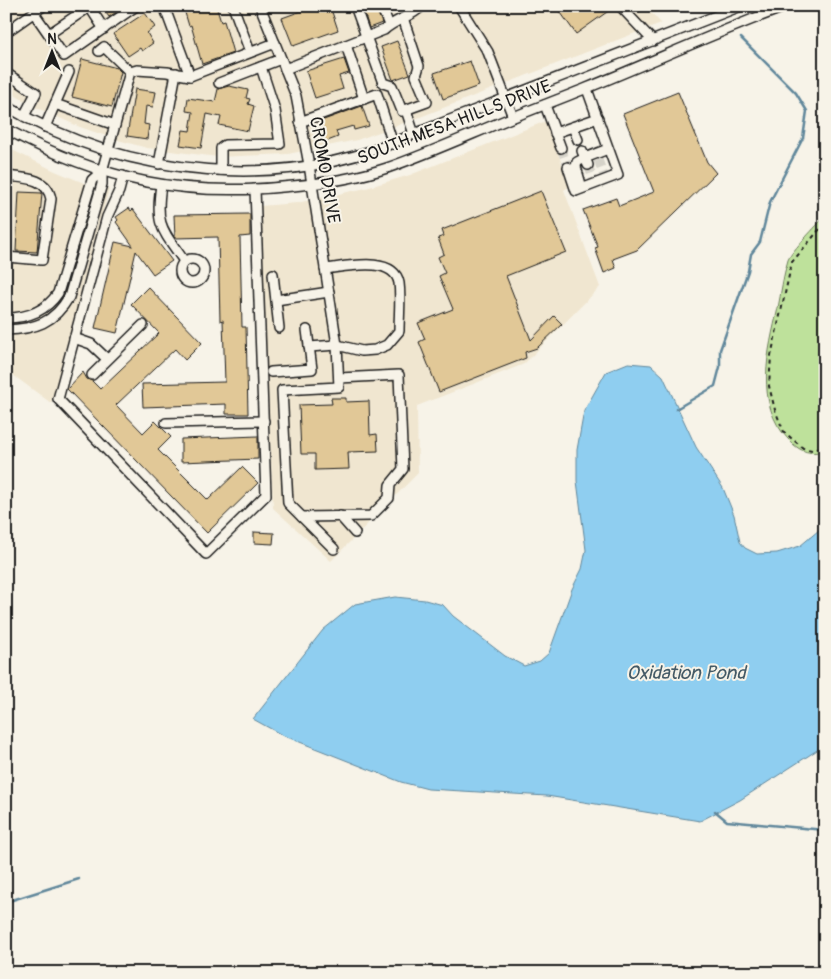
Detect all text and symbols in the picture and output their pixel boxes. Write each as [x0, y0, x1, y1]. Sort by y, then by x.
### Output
north arrow [28, 28, 78, 78]
text: N [47, 31, 57, 48]
street label: SOUTH MESA HILLS DRIVE [354, 75, 554, 170]
street label: CROMO DRIVE [304, 115, 345, 225]
water label: Oxidation Pond [626, 661, 748, 685]

